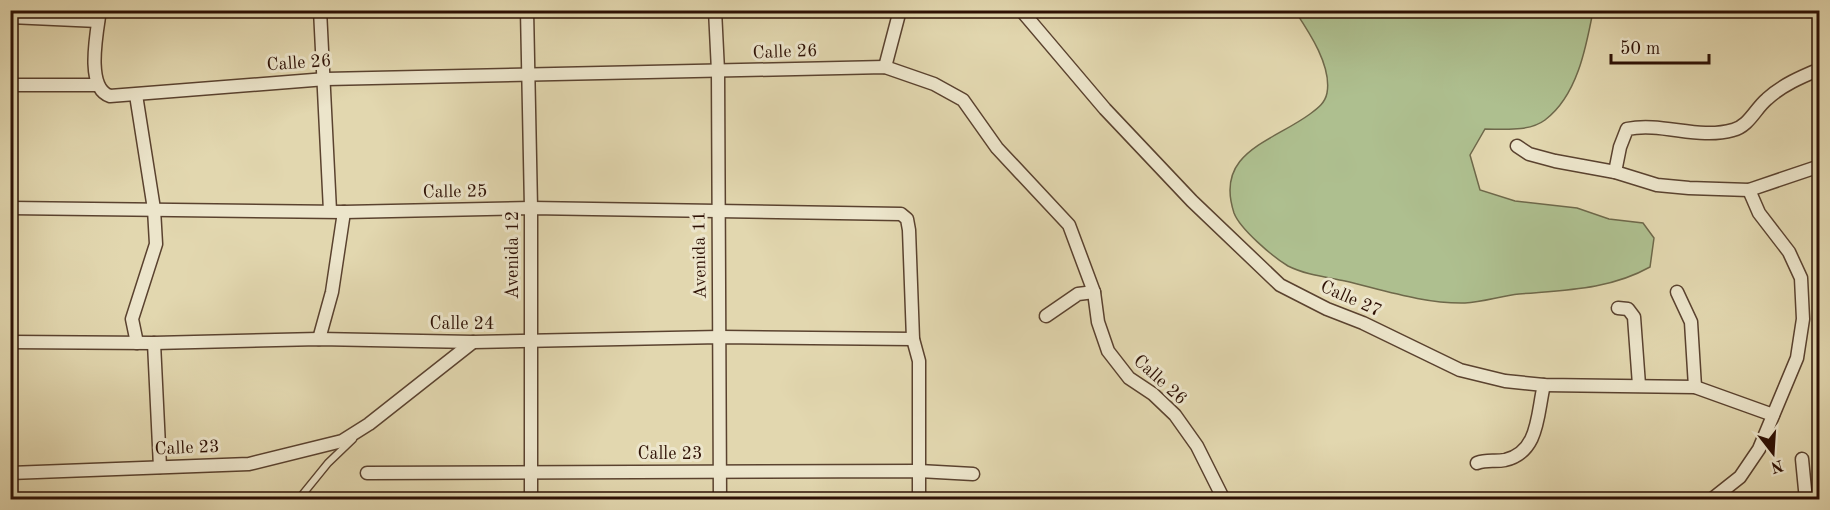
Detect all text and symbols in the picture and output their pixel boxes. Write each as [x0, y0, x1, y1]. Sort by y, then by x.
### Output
scale bar [1611, 27, 1708, 65]
text: 50 m [1620, 40, 1660, 58]
street label: Calle 26 [752, 42, 818, 62]
street label: Calle 26 [266, 52, 332, 74]
street label: Calle 25 [422, 182, 488, 202]
street label: Avenida 12 [504, 211, 522, 299]
street label: Avenida 11 [690, 211, 710, 299]
street label: Calle 27 [1318, 278, 1384, 320]
street label: Calle 24 [430, 315, 494, 333]
street label: Calle 26 [1130, 352, 1190, 408]
north arrow [1743, 423, 1803, 483]
street label: Calle 23 [154, 438, 220, 458]
street label: Calle 23 [638, 445, 702, 463]
text: N [1768, 456, 1785, 475]

